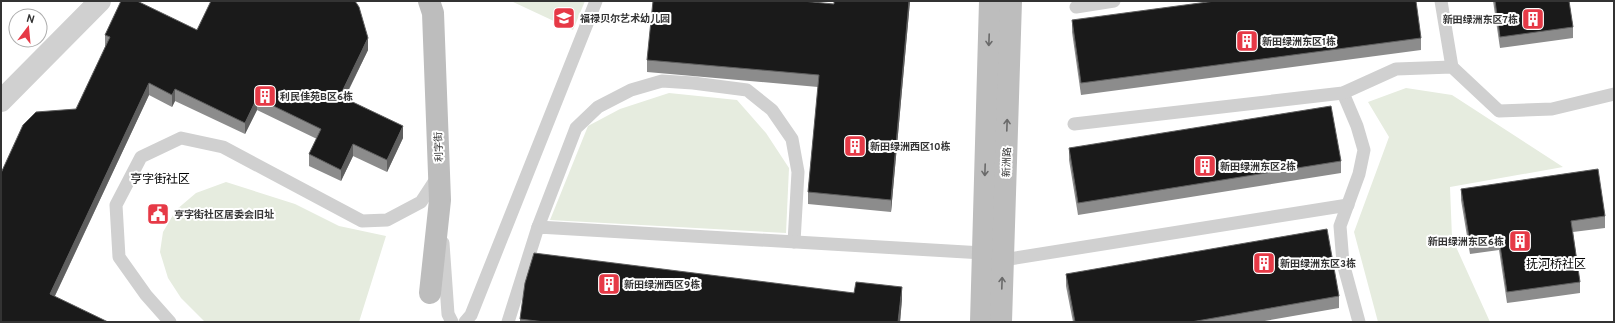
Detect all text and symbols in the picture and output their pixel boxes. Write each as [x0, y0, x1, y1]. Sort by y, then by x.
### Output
school or university icon: 福禄贝尔艺术幼儿园 [551, 5, 577, 31]
building icon: 新田绿洲东区7栋 [1520, 6, 1546, 32]
north arrow [8, 8, 48, 48]
text: N [25, 12, 36, 27]
place label: 福禄贝尔艺术幼儿园 [580, 12, 670, 26]
place label: 新田绿洲东区7栋 [1443, 13, 1518, 27]
building icon: 新田绿洲东区1栋 [1234, 28, 1260, 54]
one-way arrow [985, 33, 993, 46]
place label: 新田绿洲东区1栋 [1262, 35, 1336, 49]
building icon: 利民佳苑B区6栋 [252, 83, 278, 109]
place label: 利民佳苑B区6栋 [279, 90, 353, 104]
one-way arrow [1004, 119, 1011, 132]
street label: 利字街 [432, 132, 447, 162]
building icon: 新田绿洲西区10栋 [842, 133, 868, 159]
place label: 新田绿洲西区10栋 [870, 140, 951, 154]
street label: 新洲路 [1000, 147, 1015, 177]
building icon: 新田绿洲东区2栋 [1192, 153, 1218, 179]
place label: 新田绿洲东区2栋 [1220, 160, 1296, 174]
one-way arrow [981, 163, 989, 176]
district label: 亨字街社区 [130, 172, 190, 188]
public building icon: 亨字街社区居委会旧址 [145, 201, 171, 227]
place label: 亨字街社区居委会旧址 [174, 208, 274, 222]
building icon: 新田绿洲东区6栋 [1507, 228, 1533, 254]
place label: 新田绿洲东区6栋 [1428, 235, 1504, 249]
building icon: 新田绿洲东区3栋 [1251, 250, 1277, 276]
place label: 新田绿洲东区3栋 [1280, 257, 1356, 271]
district label: 抚河桥社区 [1526, 257, 1586, 273]
building icon: 新田绿洲西区9栋 [596, 271, 622, 297]
one-way arrow [999, 277, 1006, 290]
place label: 新田绿洲西区9栋 [624, 278, 700, 292]

